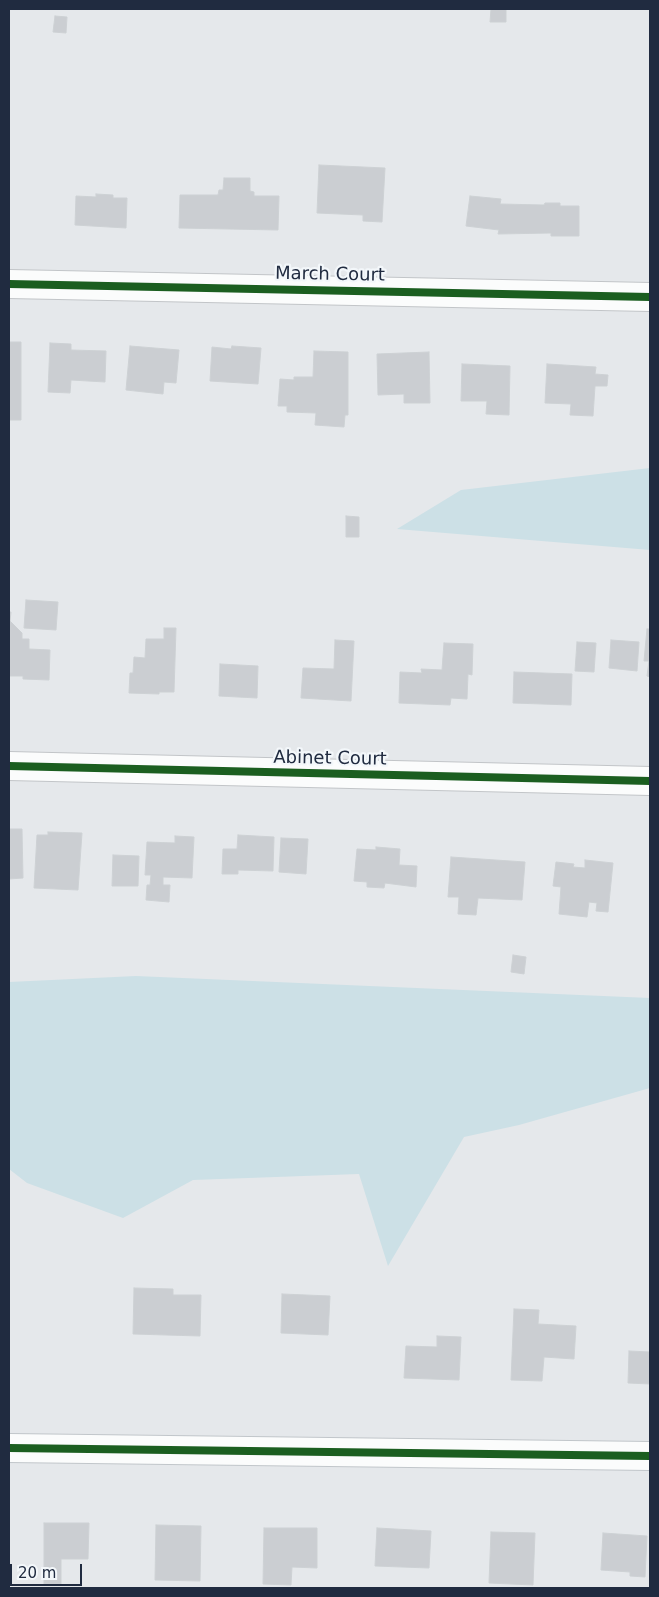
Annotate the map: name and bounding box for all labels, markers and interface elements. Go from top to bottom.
street label: March Court [275,263,385,287]
street label: Abinet Court [273,747,387,771]
scale bar [12,1554,85,1586]
text: 20 m [18,1564,56,1582]

